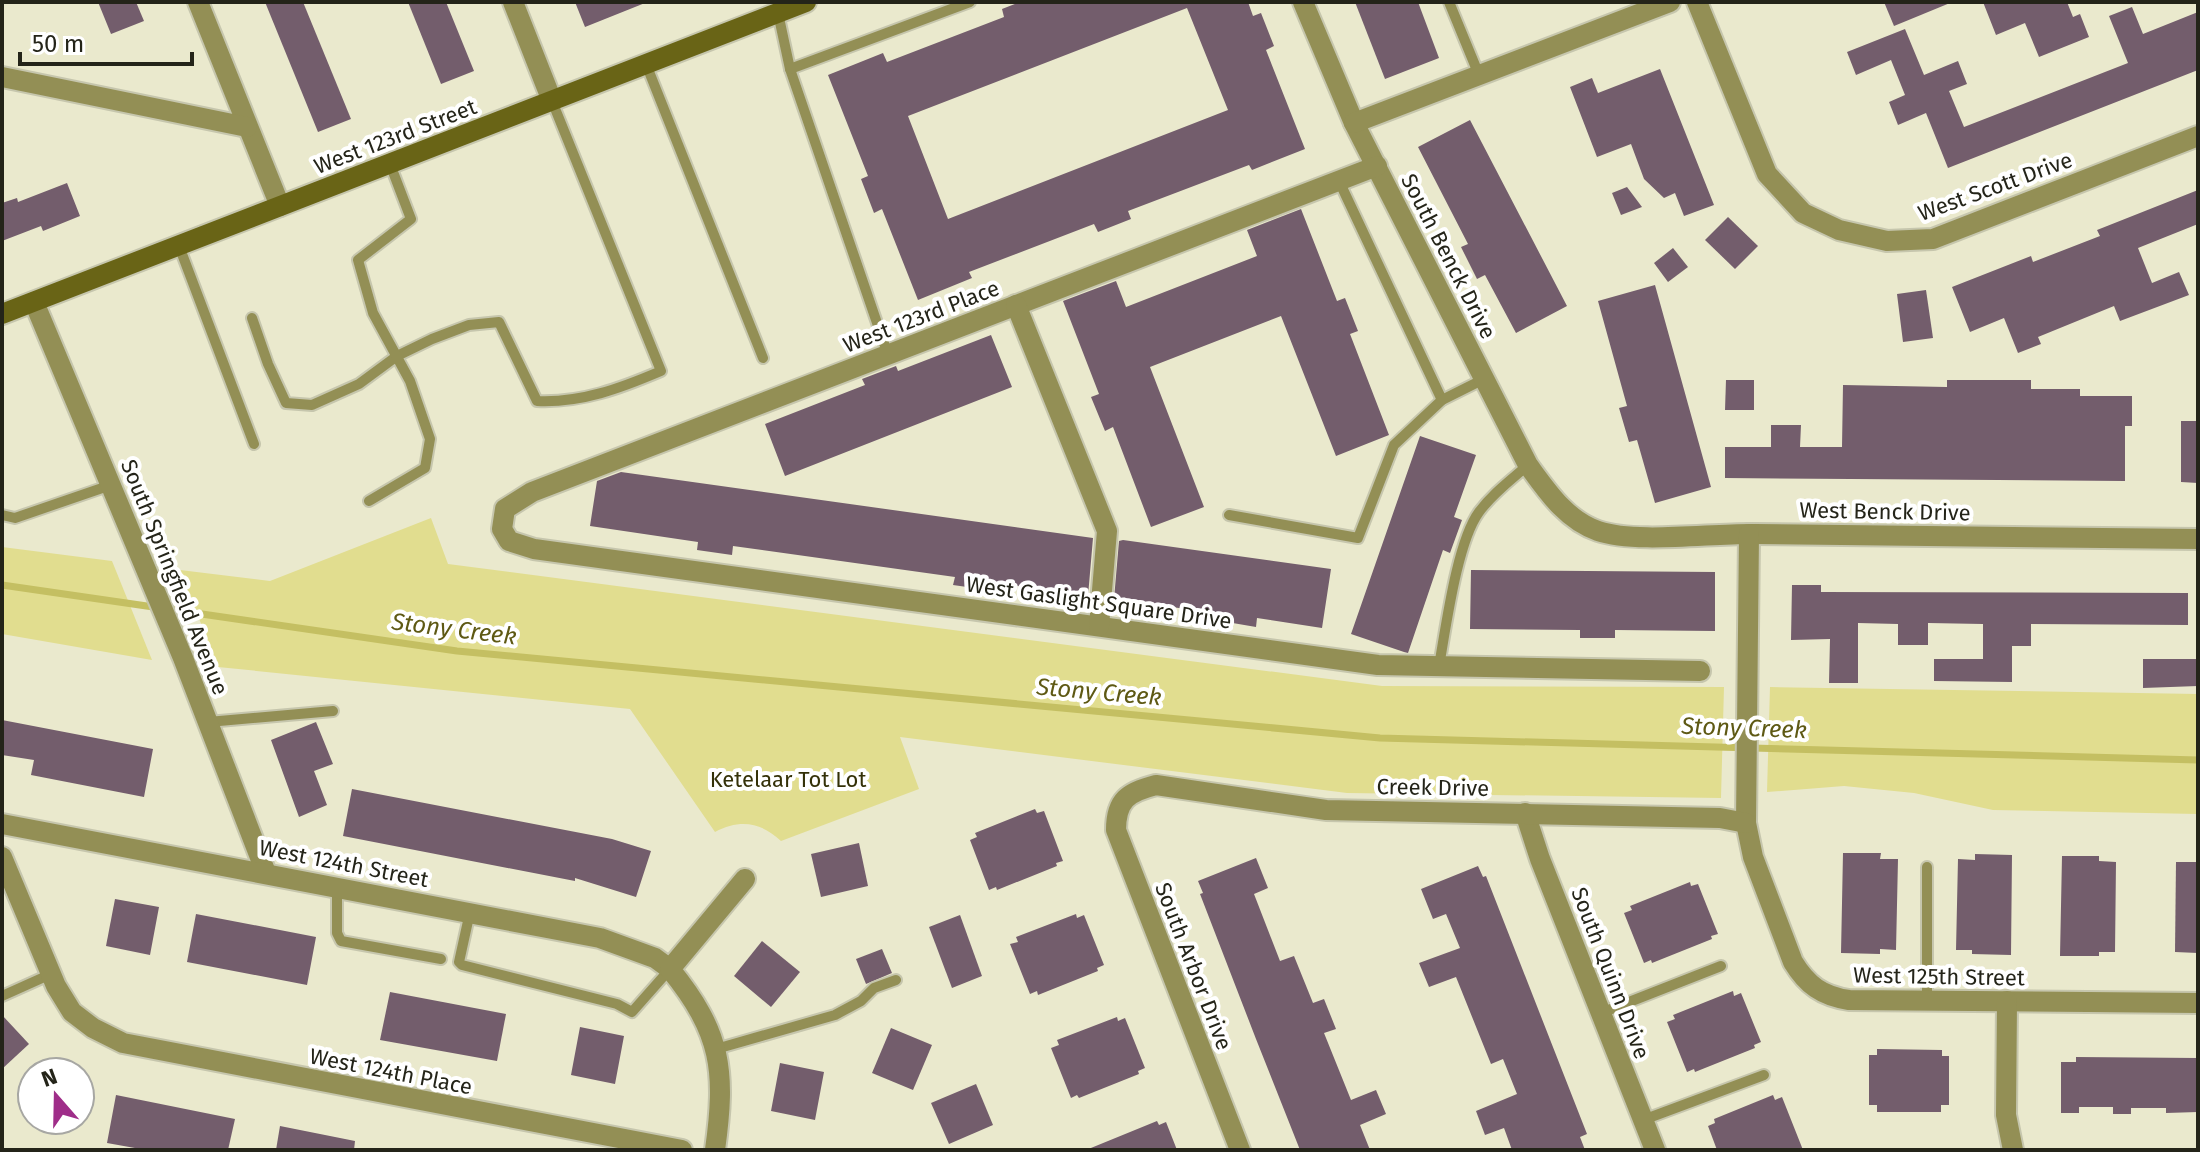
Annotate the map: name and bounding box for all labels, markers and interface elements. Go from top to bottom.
scale bar [20,16,192,66]
text: 50 m [32,30,84,58]
street label: West 123rd Street [310,93,480,180]
street label: West Scott Drive [1914,146,2076,227]
street label: South Benck Drive [1395,169,1502,343]
street label: West 123rd Place [839,274,1003,359]
street label: South Springfield Avenue [115,456,234,699]
street label: West Benck Drive [1799,497,1971,526]
street label: West Gaslight Square Drive [964,570,1233,634]
water label: Stony Creek [389,607,518,651]
water label: Stony Creek [1034,672,1163,711]
water label: Stony Creek [1680,712,1807,744]
park label: Ketelaar Tot Lot [710,766,866,793]
street label: Creek Drive [1377,773,1489,802]
street label: West 124th Street [257,834,431,893]
street label: South Arbor Drive [1149,879,1238,1054]
street label: South Quinn Drive [1565,884,1656,1063]
street label: West 125th Street [1853,962,2025,991]
street label: West 124th Place [307,1042,475,1100]
north arrow [16,1056,96,1136]
text: N [38,1062,61,1093]

